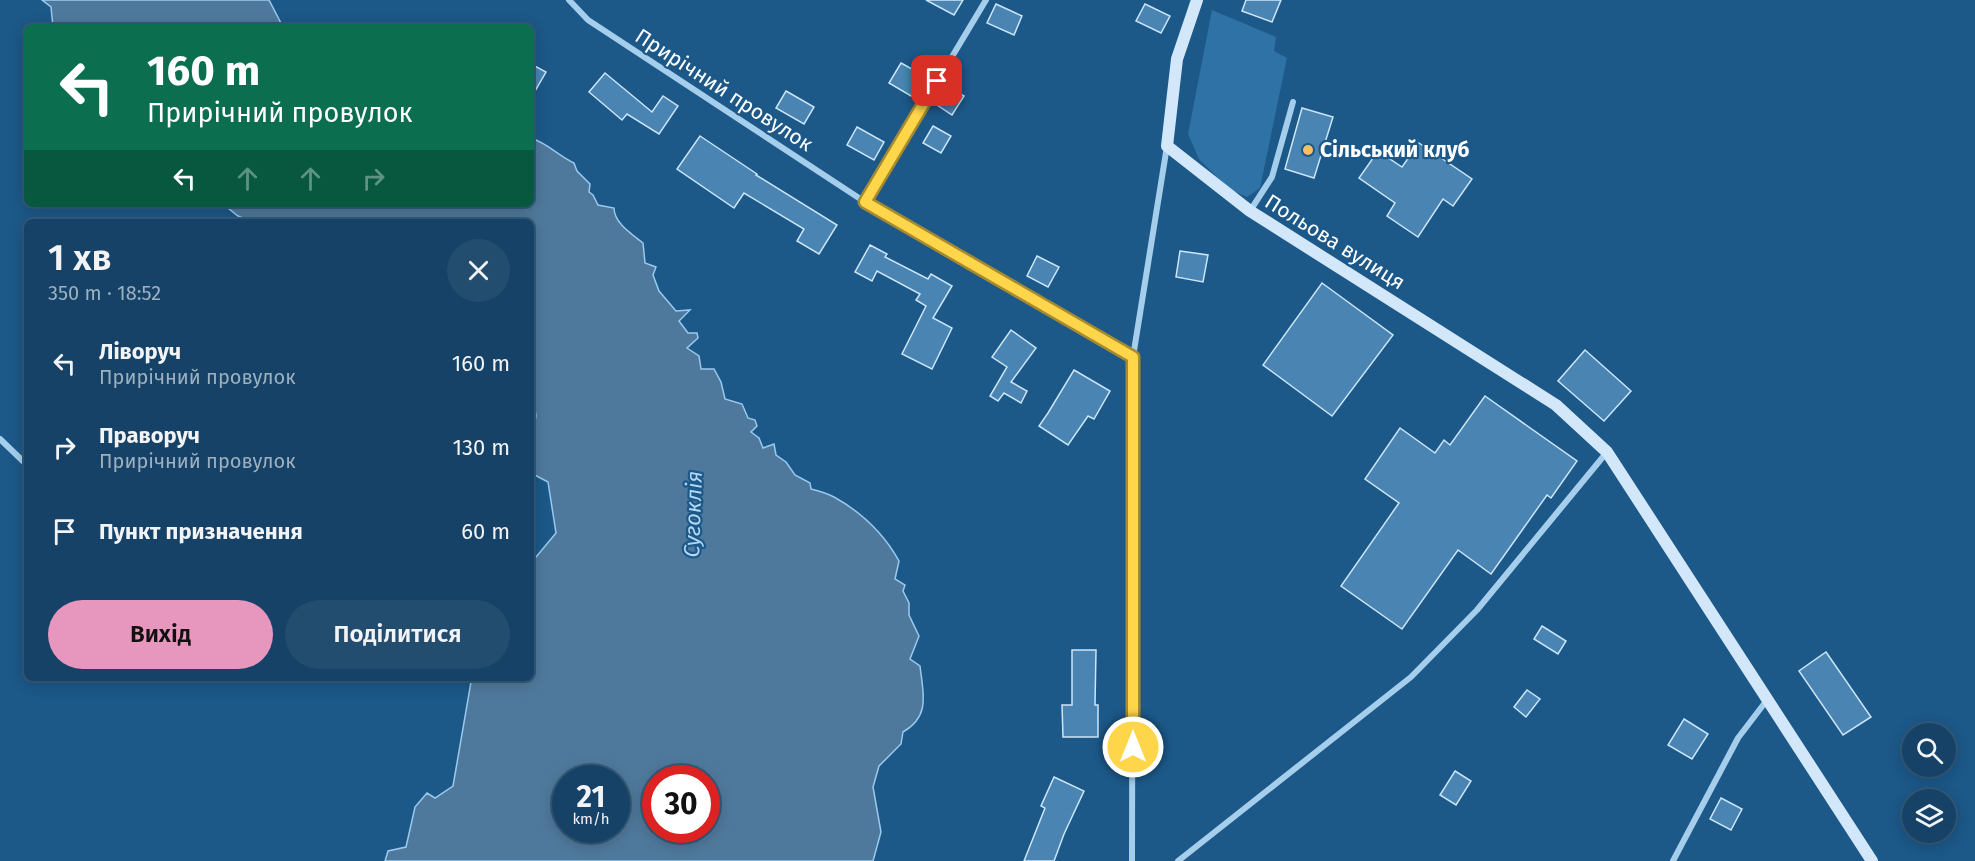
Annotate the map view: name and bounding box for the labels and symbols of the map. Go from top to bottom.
street label: Прирічний провулок [630,23,818,157]
pin [911,55,962,106]
place label: Сільський клуб [1320,137,1470,163]
marker: Сільський клуб [1301,143,1315,157]
street label: Польова вулиця [1260,189,1410,295]
water label: Сугоклія [678,470,708,558]
position arrow [1101,715,1165,779]
speed limit sign: 30 [642,765,720,843]

